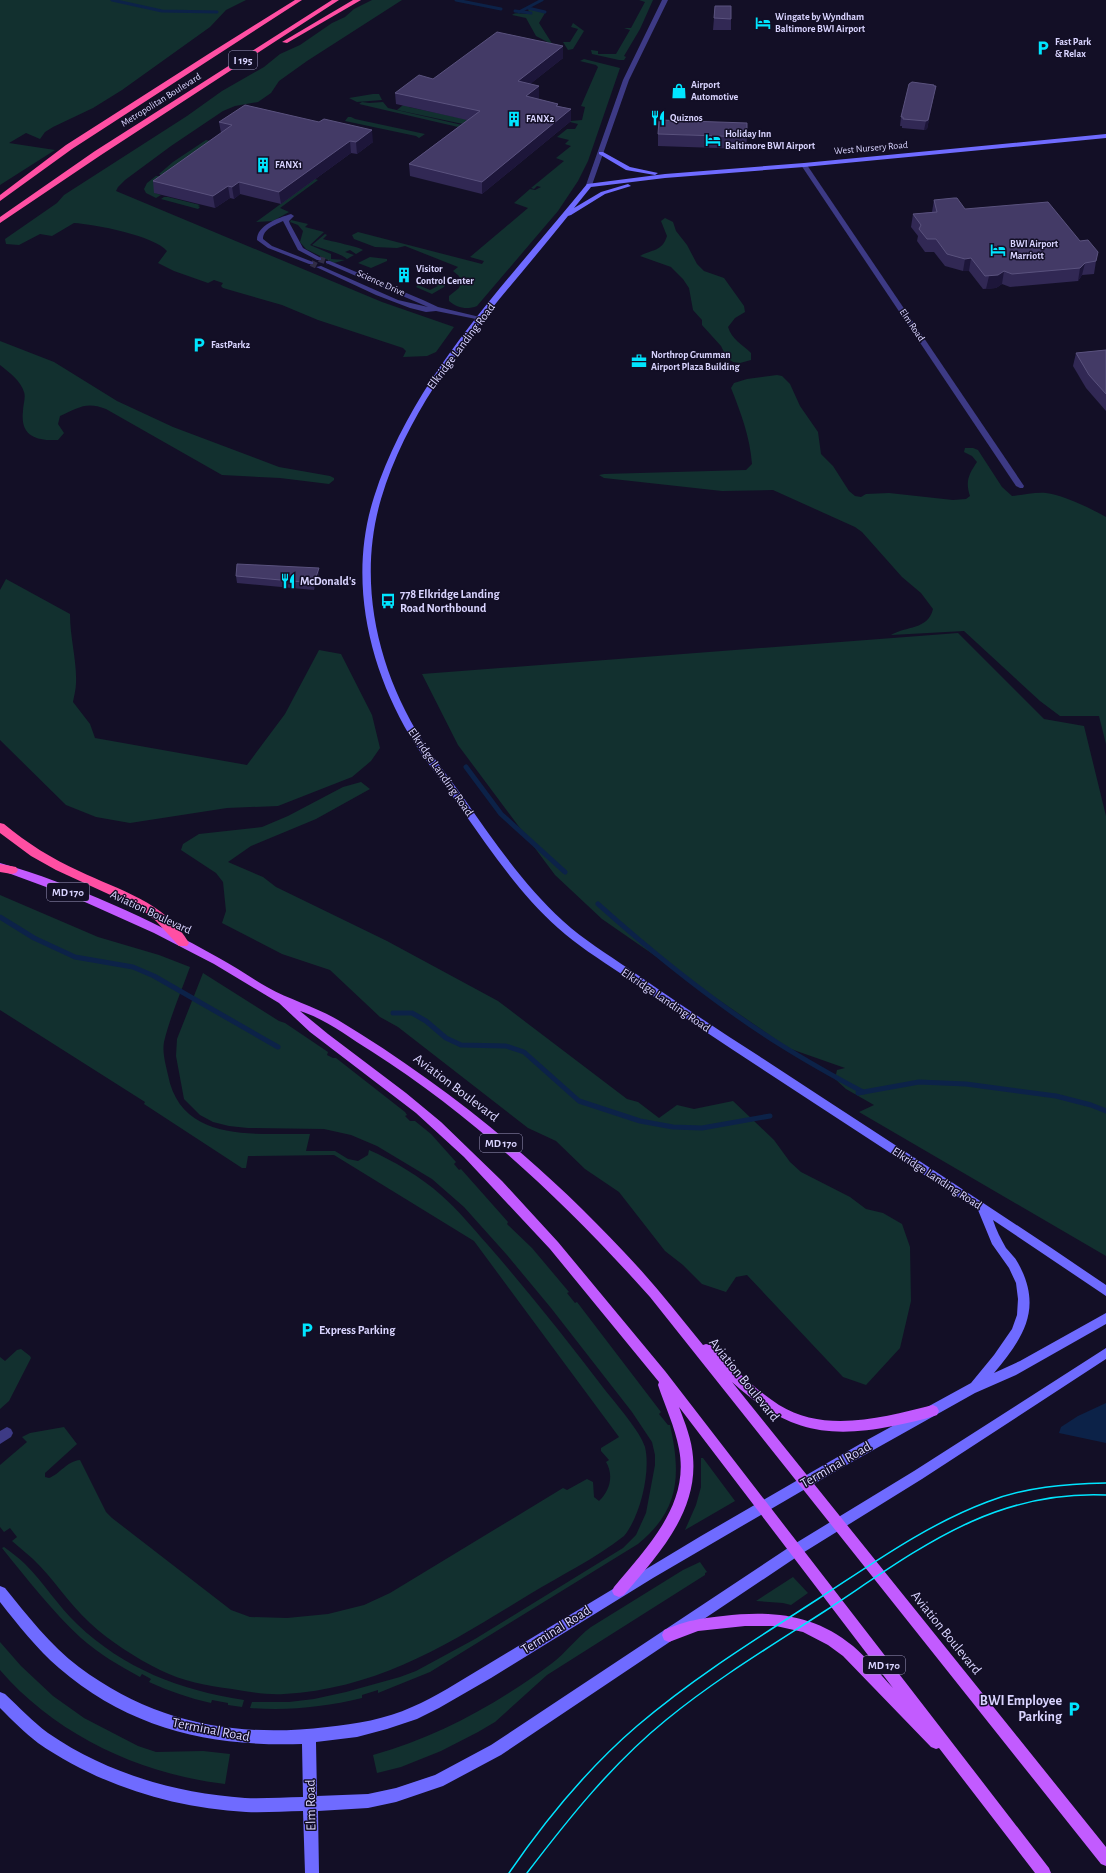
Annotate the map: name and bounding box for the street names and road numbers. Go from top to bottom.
road number: I 195 [229,51,257,69]
street label: Metropolitan Boulevard [119,71,203,129]
street label: West Nursery Road [834,140,908,156]
street label: Science Drive [355,268,407,298]
street label: Elkridge Landing Road [425,301,497,391]
street label: Elm Road [898,307,926,343]
street label: Elkridge Landing Road [406,726,476,818]
road number: MD 170 [47,883,89,901]
street label: Aviation Boulevard [109,888,193,936]
street label: Elkridge Landing Road [619,966,713,1034]
street label: Aviation Boulevard [411,1051,501,1125]
road number: MD 170 [480,1134,522,1152]
street label: Elkridge Landing Road [890,1145,984,1211]
street label: Aviation Boulevard [706,1336,782,1424]
street label: Terminal Road [798,1439,874,1491]
street label: Aviation Boulevard [908,1589,984,1677]
street label: Terminal Road [519,1603,593,1657]
road number: MD 170 [863,1656,905,1674]
street label: Terminal Road [171,1716,251,1744]
street label: Elm Road [304,1779,318,1831]

